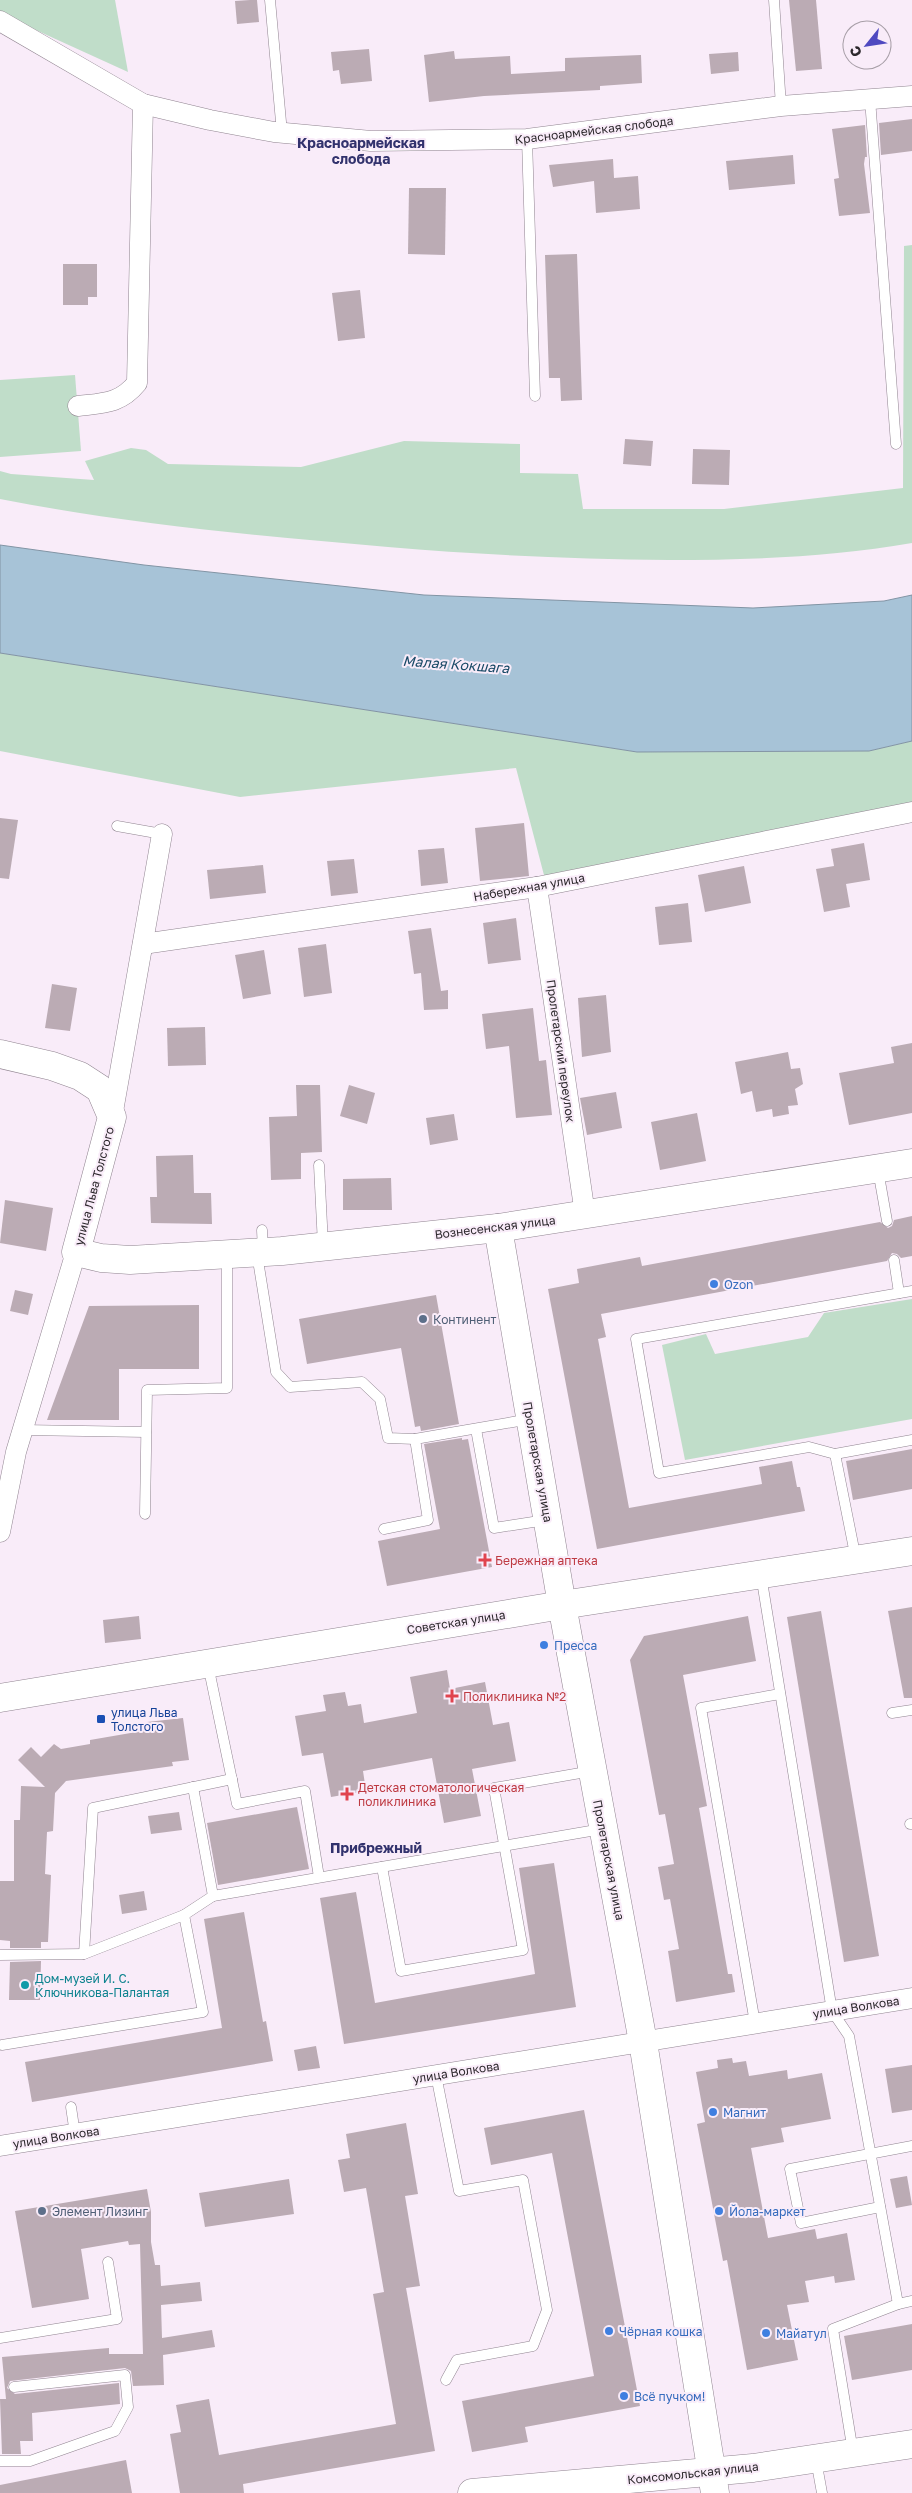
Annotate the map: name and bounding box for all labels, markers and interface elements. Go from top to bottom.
north arrow [842,20,892,70]
text: С [845,43,865,60]
street label: Красноармейская слобода [514,113,674,147]
district label: Красноармейская слобода [297,134,425,167]
water label: Малая Кокшага [402,652,511,676]
street label: Набережная улица [472,870,586,904]
street label: Пролетарский переулок [544,979,578,1123]
street label: улица Льва Толстого [71,1125,117,1247]
street label: Вознесенская улица [434,1212,556,1242]
place label: Ozon [724,1277,753,1292]
marker: Ozon [708,1278,720,1290]
place label: Континент [433,1312,496,1327]
marker: Континент [417,1313,429,1325]
street label: Пролетарская улица [520,1401,556,1523]
place label: Бережная аптека [495,1553,598,1568]
marker: Бережная аптека [479,1554,491,1566]
street label: Советская улица [406,1607,506,1637]
place label: Пресса [554,1638,597,1653]
marker: Пресса [538,1639,550,1651]
marker: Поликлиника №2 [445,1689,459,1703]
place label: Поликлиника №2 [463,1689,566,1704]
place label: улица Льва Толстого [111,1705,178,1734]
marker: улица Льва Толстого [95,1713,107,1725]
place label: Детская стоматологическая поликлиника [358,1780,524,1809]
marker: Детская стоматологическая поликлиника [340,1787,354,1801]
street label: Пролетарская улица [590,1799,628,1921]
district label: Прибрежный [330,1839,422,1856]
place label: Дом-музей И. С. Ключникова-Палантая [35,1971,169,2000]
marker: Дом-музей И. С. Ключникова-Палантая [19,1979,31,1991]
street label: улица Волкова [811,1993,901,2021]
street label: улица Волкова [411,2058,501,2086]
place label: Магнит [723,2105,766,2120]
marker: Магнит [707,2106,719,2118]
street label: улица Волкова [11,2123,101,2151]
place label: Элемент Лизинг [52,2204,148,2219]
place label: Йола-маркет [729,2204,806,2219]
marker: Элемент Лизинг [36,2205,48,2217]
marker: Йола-маркет [713,2205,725,2217]
place label: Чёрная кошка [619,2324,702,2339]
marker: Чёрная кошка [603,2325,615,2337]
place label: Майатул [776,2326,827,2341]
marker: Майатул [760,2327,772,2339]
place label: Всё пучком! [634,2389,705,2404]
marker: Всё пучком! [618,2390,630,2402]
street label: Комсомольская улица [627,2459,759,2487]

